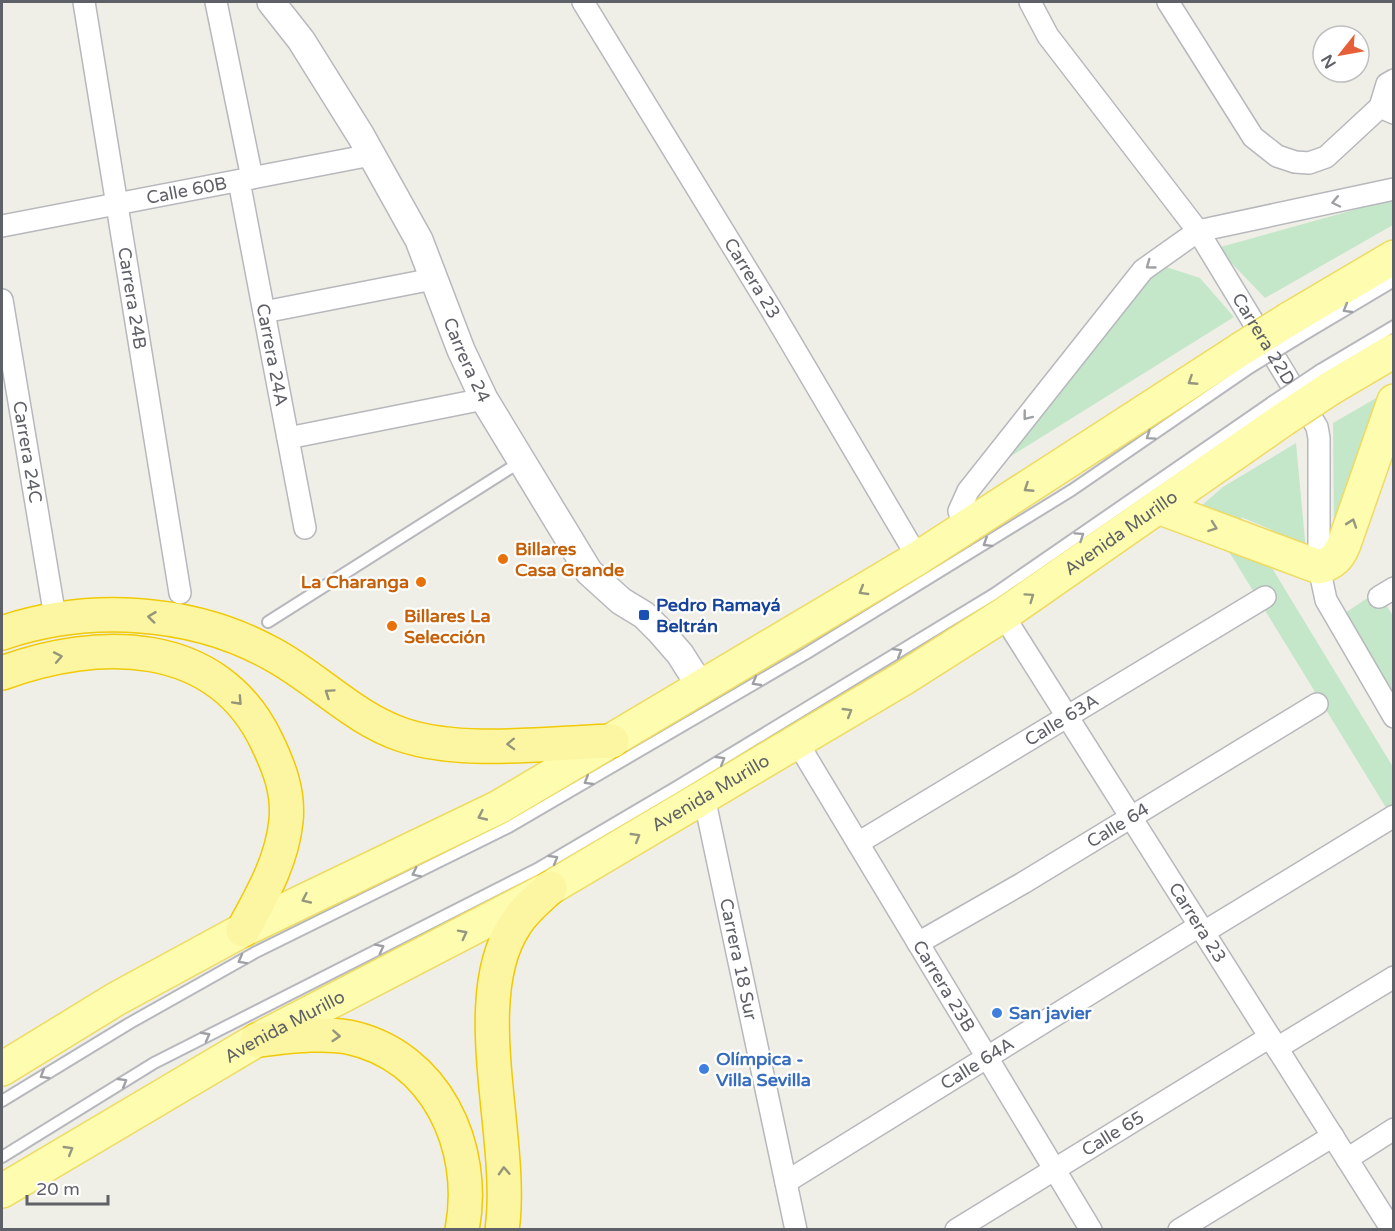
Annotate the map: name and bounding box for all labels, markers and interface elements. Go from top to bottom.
north arrow [1311,24,1371,84]
text: N [1317,51,1341,72]
street label: Calle 60B [144,172,229,209]
one-way arrow [1332,194,1342,207]
street label: Carrera 23 [719,234,785,323]
street label: Carrera 24B [113,245,151,351]
one-way arrow [1146,258,1157,269]
street label: Carrera 22D [1227,289,1300,389]
street label: Carrera 24A [252,302,293,408]
one-way arrow [1343,302,1353,313]
street label: Carrera 24 [439,314,495,406]
one-way arrow [1188,374,1198,386]
street label: Carrera 24C [8,399,47,505]
one-way arrow [1024,409,1035,420]
one-way arrow [1146,429,1157,440]
one-way arrow [1024,480,1035,491]
street label: Avenida Murillo [1060,486,1182,580]
one-way arrow [1344,518,1357,529]
one-way arrow [1207,520,1218,533]
one-way arrow [1073,532,1084,543]
one-way arrow [983,535,993,547]
place label: Billares Casa Grande [515,538,624,581]
marker: Billares Casa Grande [496,552,510,566]
place label: La Charanga [301,571,409,593]
marker: La Charanga [414,575,428,589]
one-way arrow [859,583,869,595]
one-way arrow [1023,593,1034,604]
place label: Pedro Ramayá Beltrán [656,594,781,637]
place label: Billares La Selección [404,605,491,648]
marker: Pedro Ramayá Beltrán [637,608,651,622]
one-way arrow [148,611,157,624]
marker: Billares La Selección [385,619,399,633]
one-way arrow [892,648,902,659]
one-way arrow [53,652,63,665]
one-way arrow [752,675,762,687]
one-way arrow [325,689,336,700]
street label: Calle 63A [1021,689,1103,751]
one-way arrow [231,694,242,705]
one-way arrow [842,708,852,719]
one-way arrow [507,738,516,750]
street label: Avenida Murillo [647,749,774,836]
one-way arrow [715,755,725,767]
one-way arrow [584,774,594,785]
street label: Calle 64 [1083,798,1153,853]
one-way arrow [478,808,489,820]
one-way arrow [630,833,640,844]
one-way arrow [548,855,558,867]
one-way arrow [412,866,423,877]
street label: Carrera 23 [1164,878,1231,967]
one-way arrow [302,892,313,904]
street label: Carrera 18 Sur [715,896,762,1023]
one-way arrow [456,929,467,941]
street label: Carrera 23B [908,936,980,1036]
one-way arrow [374,944,384,955]
one-way arrow [238,953,248,964]
street label: Avenida Murillo [220,985,349,1068]
place label: San javier [1009,1002,1093,1024]
marker: San javier [990,1006,1004,1020]
one-way arrow [332,1030,341,1043]
one-way arrow [200,1032,210,1043]
street label: Calle 64A [936,1032,1018,1095]
place label: Olímpica - Villa Sevilla [716,1048,811,1091]
marker: Olímpica - Villa Sevilla [697,1062,711,1076]
one-way arrow [40,1068,50,1080]
one-way arrow [117,1078,127,1090]
street label: Calle 65 [1078,1106,1148,1161]
one-way arrow [63,1146,74,1157]
one-way arrow [498,1167,511,1176]
scale bar [27,1168,108,1206]
text: 20 m [36,1178,80,1200]

